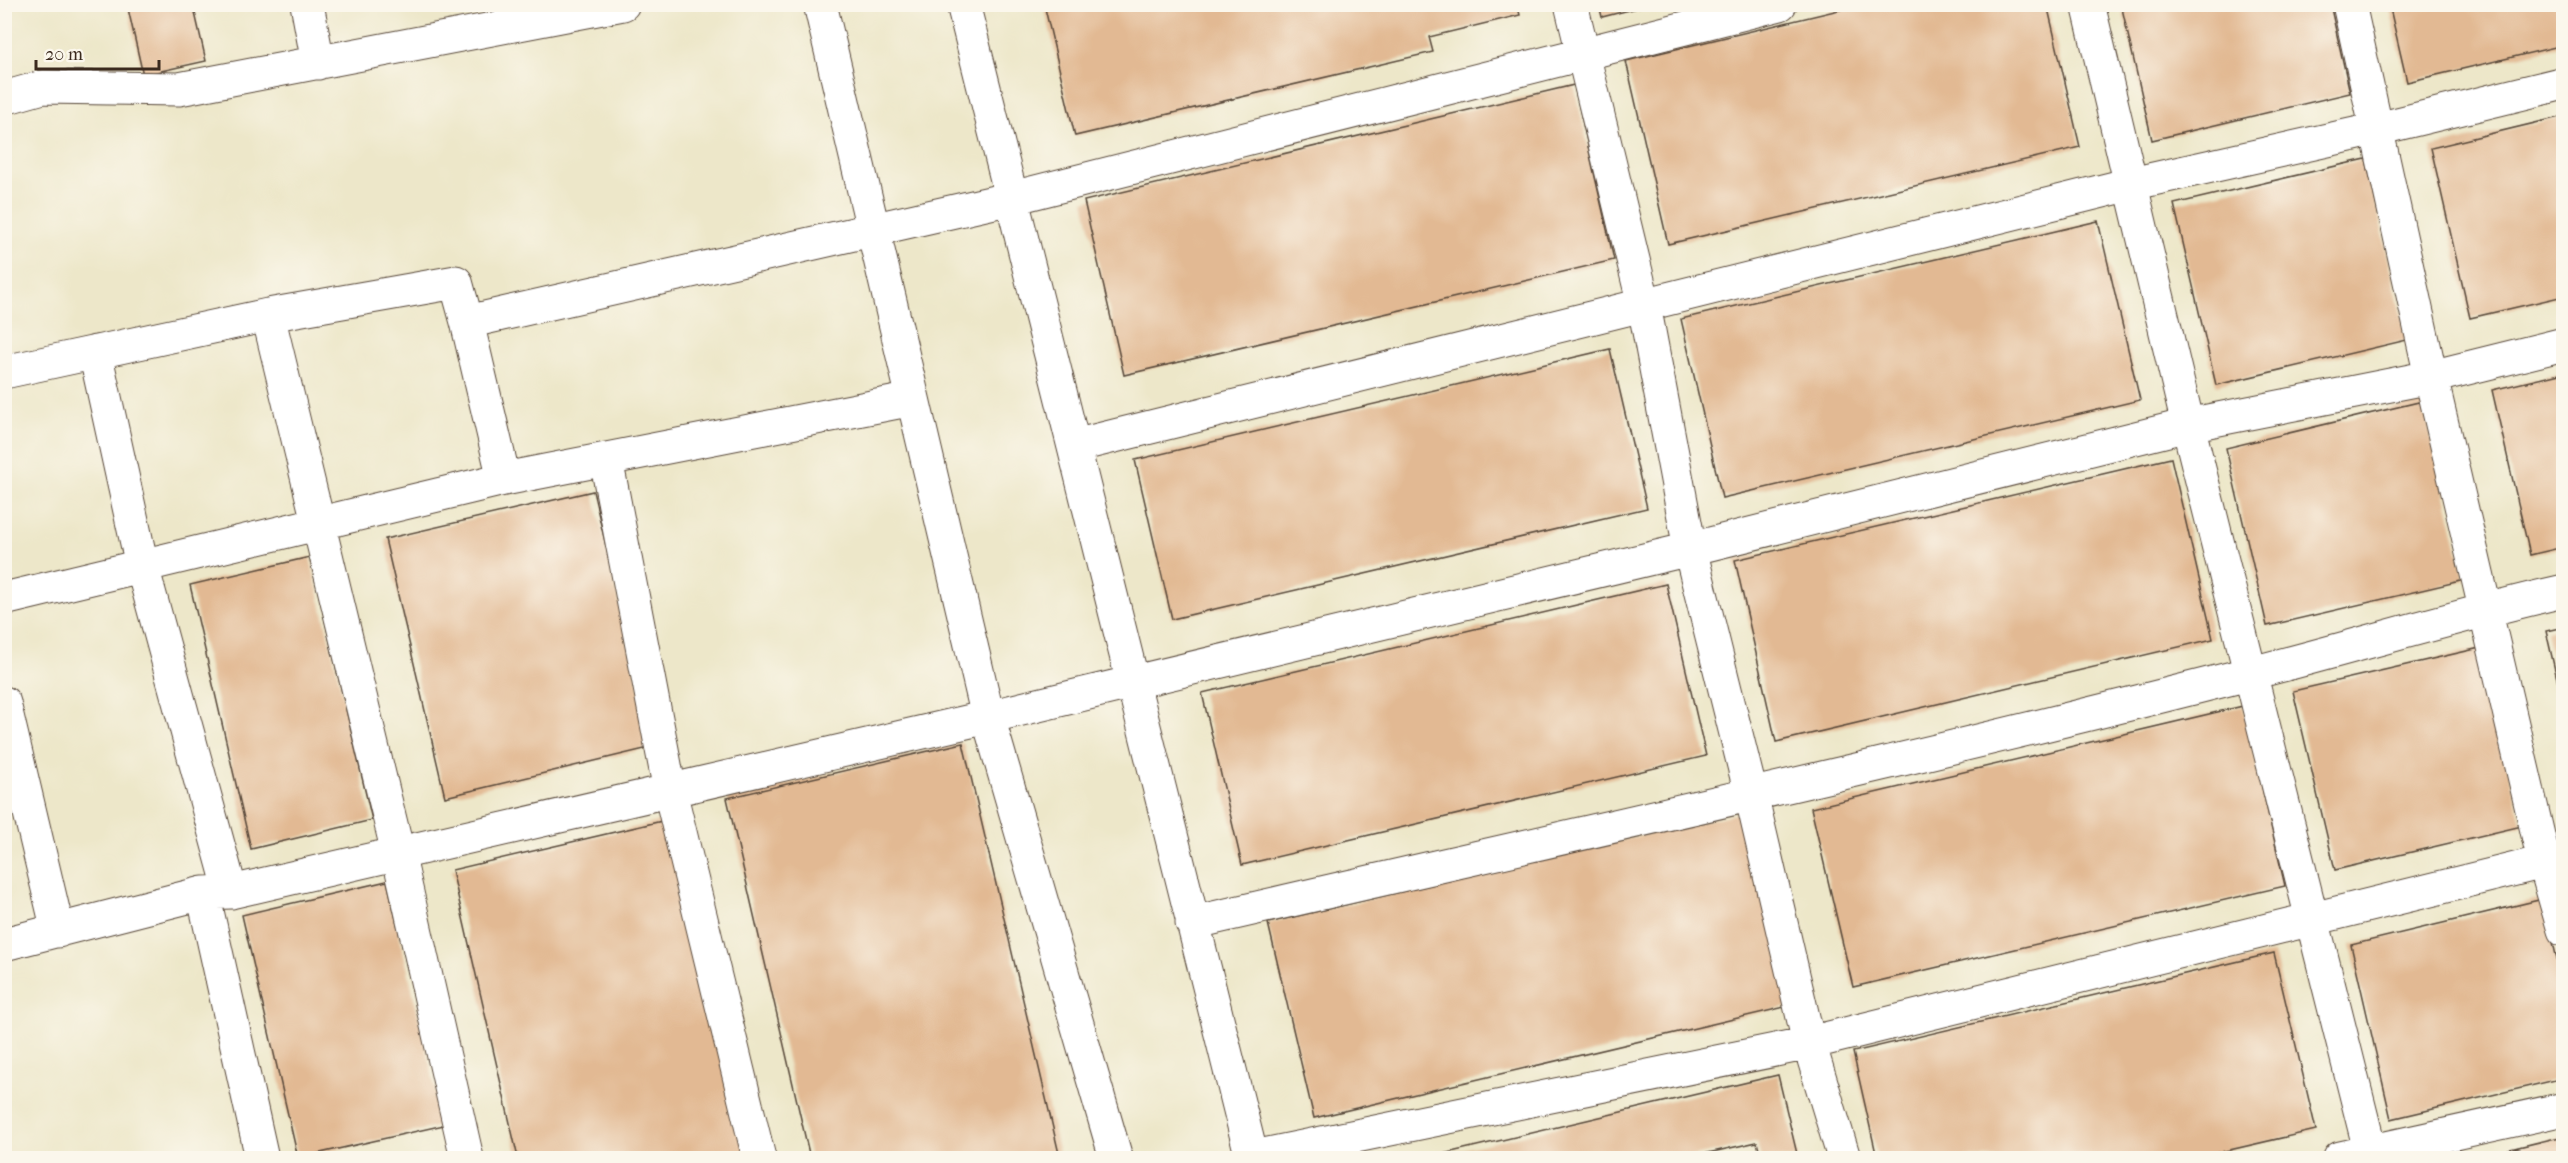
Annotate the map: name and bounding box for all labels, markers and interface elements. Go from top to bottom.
scale bar [36,33,159,71]
text: 20 m [45,44,83,65]

